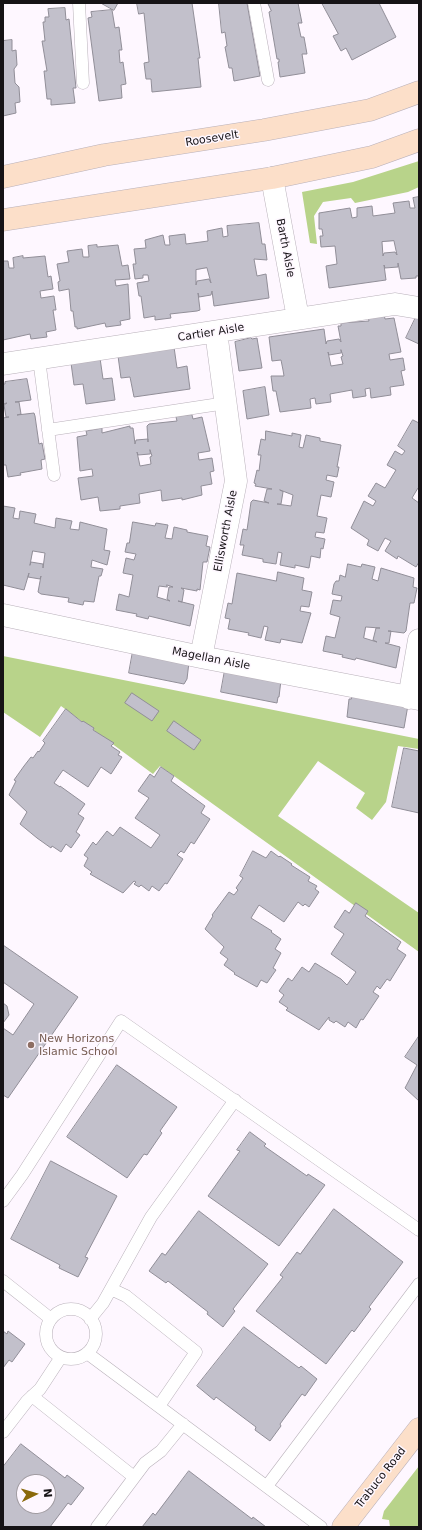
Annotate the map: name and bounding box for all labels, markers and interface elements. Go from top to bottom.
street label: Roosevelt [184,128,240,150]
street label: Barth Aisle [273,217,297,279]
street label: Cartier Aisle [177,321,245,345]
street label: Ellisworth Aisle [212,489,240,573]
street label: Magellan Aisle [171,645,251,673]
place label: New Horizons Islamic School [39,1032,118,1058]
marker: New Horizons Islamic School [26,1040,36,1050]
street label: Trabuco Road [353,1445,409,1511]
north arrow [16,1474,56,1514]
text: N [41,1488,54,1498]

